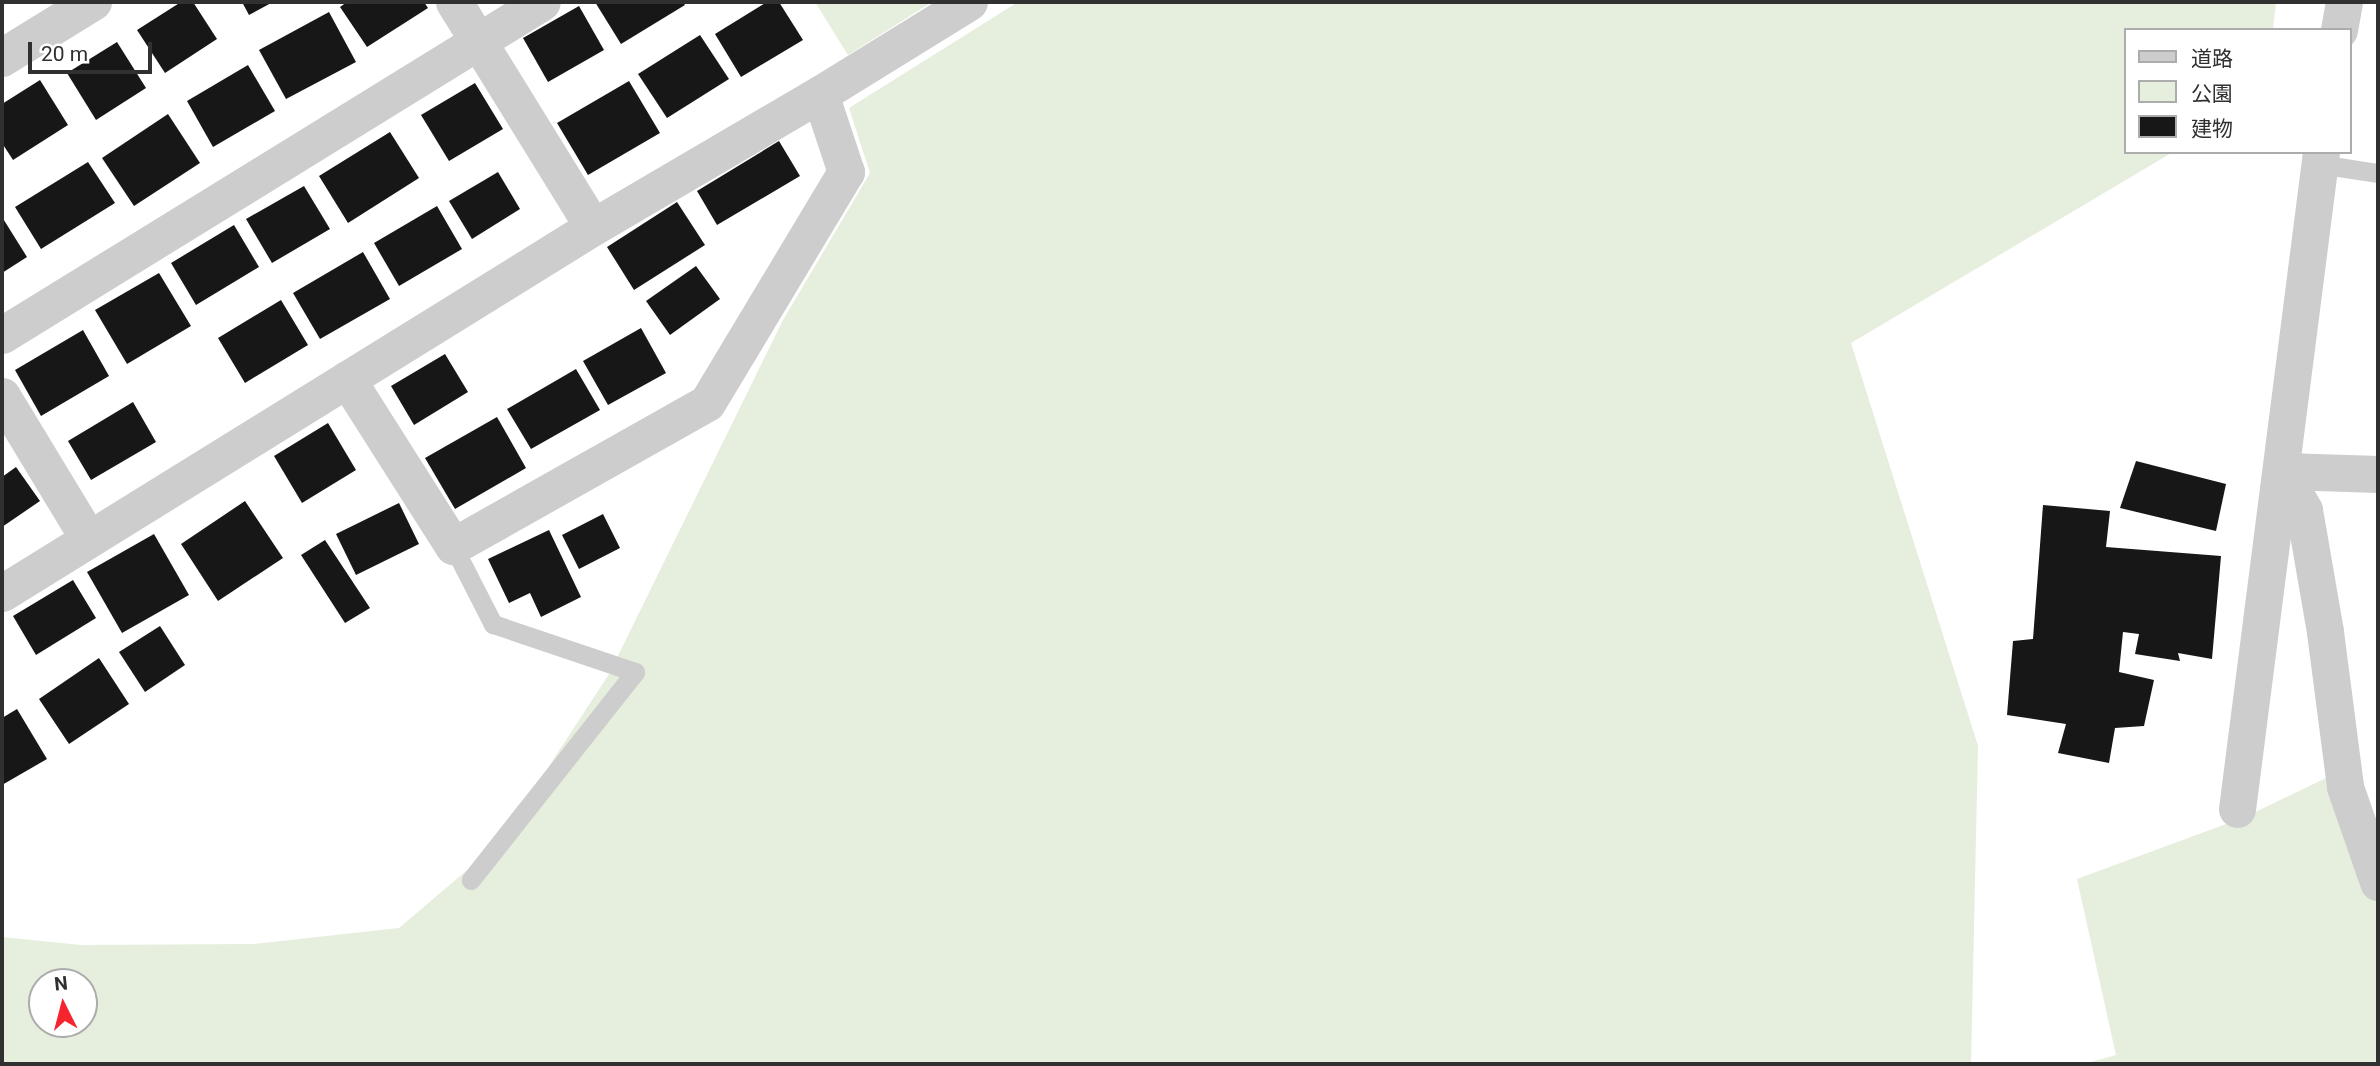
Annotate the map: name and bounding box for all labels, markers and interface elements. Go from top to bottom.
scale bar [32,28,156,72]
legend [2124,28,2352,154]
text: 20 m [41,42,88,66]
text: 道路 [2191,47,2233,71]
text: 公園 [2191,82,2233,106]
text: 建物 [2191,117,2233,141]
north arrow [28,968,98,1038]
text: N [53,971,69,996]

